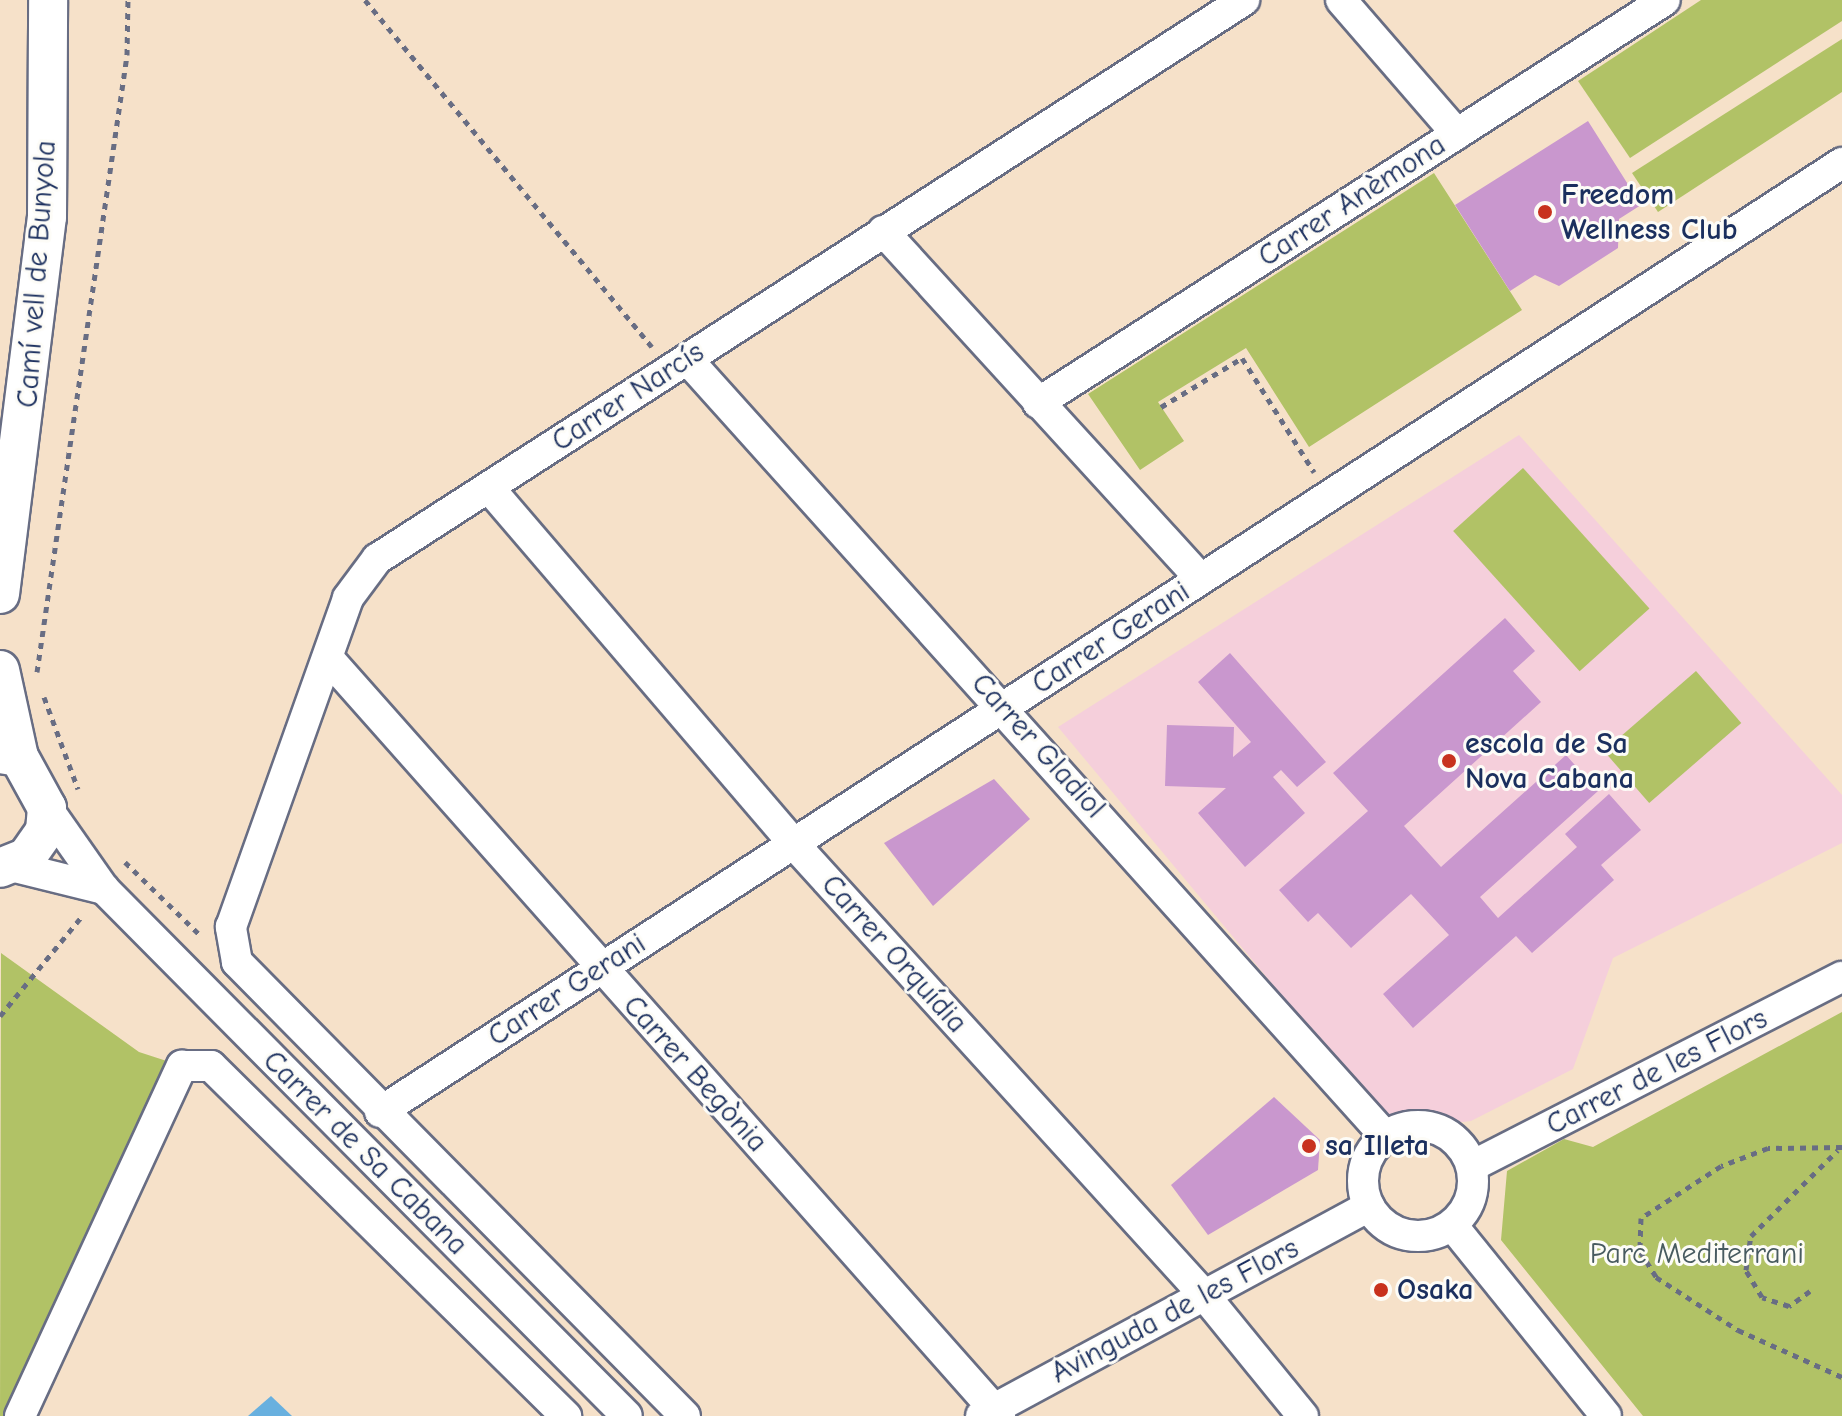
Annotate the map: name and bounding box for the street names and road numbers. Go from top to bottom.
street label: Carrer Anèmona [1252,127,1452,275]
street label: Camí vell de Bunyola [10,139,64,409]
street label: Carrer Narcís [545,334,711,460]
street label: Carrer Gerani [1025,574,1197,702]
street label: Carrer Gladiol [963,666,1113,826]
street label: Carrer Orquídia [813,867,975,1041]
street label: Carrer Gerani [481,926,653,1054]
street label: Carrer Begònia [615,988,775,1160]
street label: Carrer de les Flors [1540,1001,1774,1143]
street label: Carrer de Sa Cabana [255,1043,475,1263]
street label: Avinguda de les Flors [1045,1231,1305,1391]

